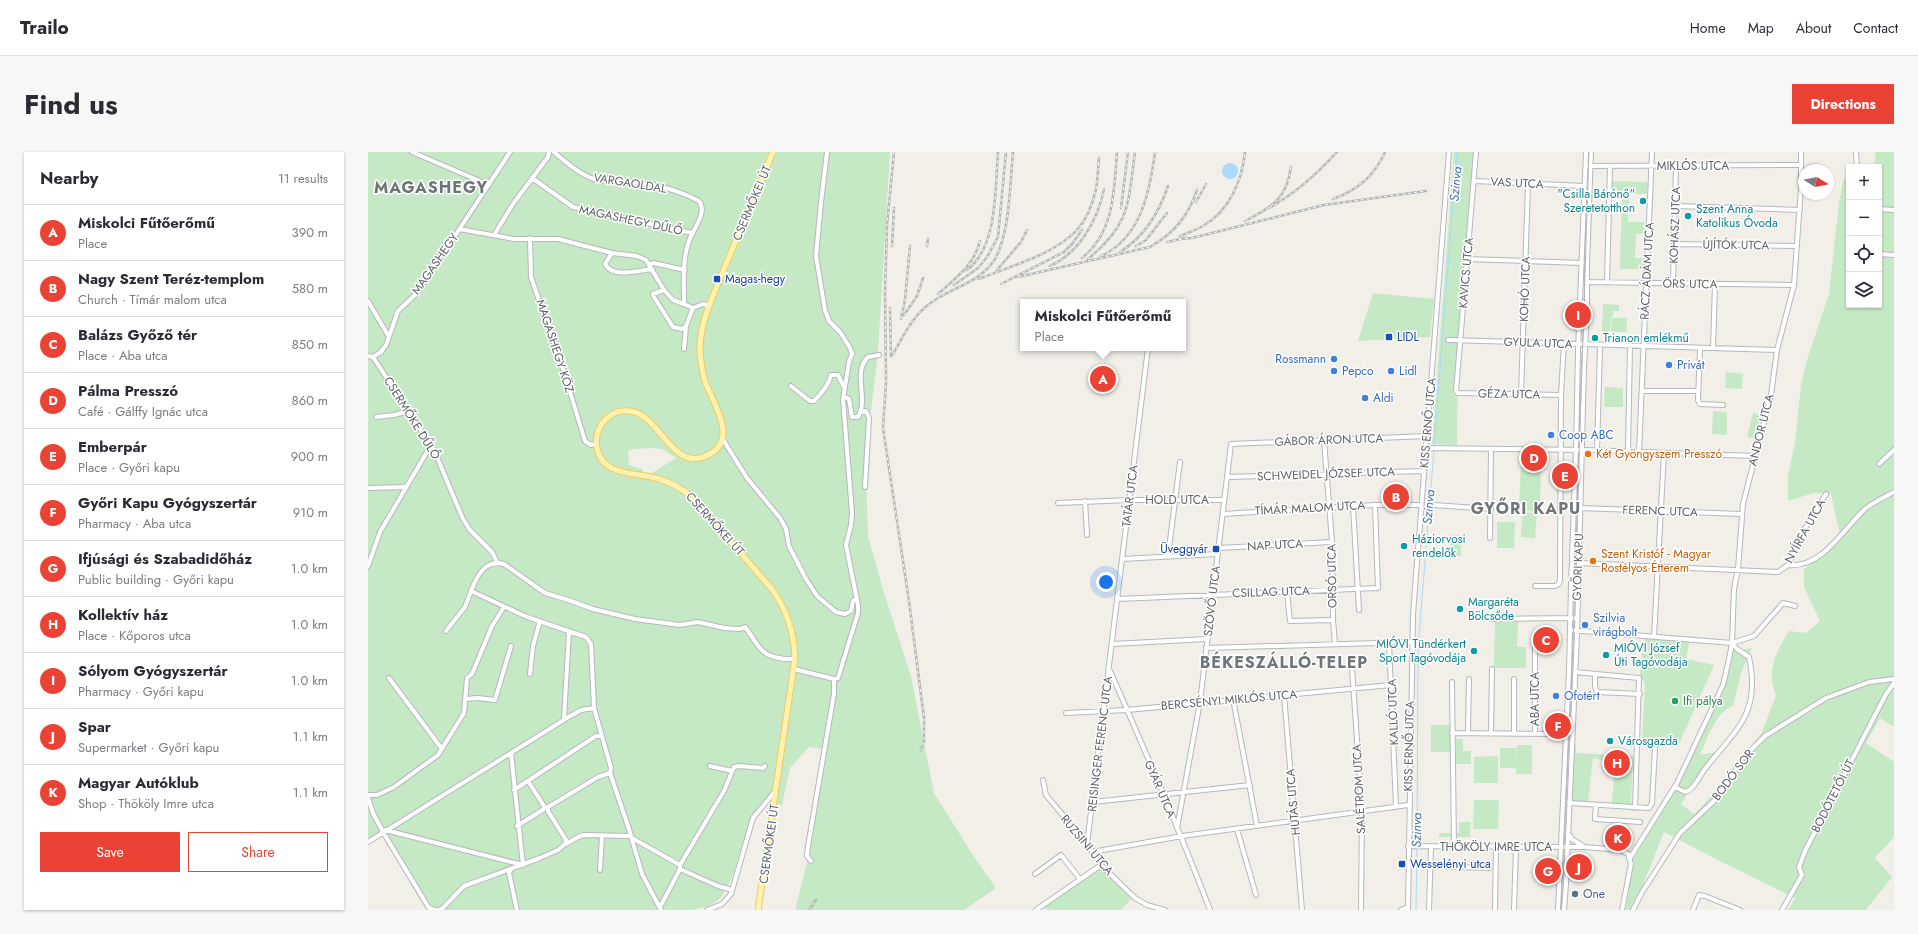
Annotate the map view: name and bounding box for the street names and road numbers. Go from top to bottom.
street label: MIKLÓS UTCA [1657,157,1729,175]
street label: CSERMŐKEI ÚT [728,162,776,243]
street label: VARGAOLDAL [592,168,668,198]
street label: VAS UTCA [1490,173,1544,193]
street label: KOHÁSZ UTCA [1665,186,1685,264]
street label: MAGASHEGY DŰLŐ [577,200,685,240]
street label: RÁCZ ÁDÁM UTCA [1635,222,1659,320]
street label: MAGASHEGY [407,229,463,298]
street label: ÚJÍTÓK UTCA [1703,235,1770,255]
street label: KAVICS UTCA [1454,237,1478,309]
street label: KOHÓ UTCA [1515,256,1535,322]
street label: ÖRS UTCA [1662,275,1718,293]
street label: MAGASHEGY KÖZ [531,297,579,395]
street label: GYULA UTCA [1503,333,1573,353]
street label: CSERMŐKE DŰLŐ [379,373,445,463]
street label: KISS ERNŐ UTCA [1415,377,1441,469]
street label: GÉZA UTCA [1478,384,1540,404]
street label: ANDOR UTCA [1743,392,1779,468]
street label: GÁBOR ÁRON UTCA [1274,429,1384,451]
street label: SCHWEIDEL JÓZSEF UTCA [1257,463,1396,485]
street label: TATÁR UTCA [1117,464,1143,528]
street label: CSERMŐKEI ÚT [681,488,749,560]
street label: HOLD UTCA [1145,491,1209,509]
street label: TÍMÁR MALOM UTCA [1254,496,1366,520]
street label: NYÍRFA UTCA [1780,496,1830,566]
street label: FERENC UTCA [1622,501,1698,521]
street label: GYŐRI KAPU [1568,533,1588,601]
street label: NAP UTCA [1247,535,1303,555]
street label: ORSÓ UTCA [1322,544,1342,608]
street label: SZÖVŐ UTCA [1199,565,1225,637]
street label: CSILLAG UTCA [1232,582,1310,602]
street label: ABA UTCA [1526,672,1544,726]
street label: REISINGER FERENC UTCA [1083,675,1117,813]
street label: KALLÓ UTCA [1383,678,1403,746]
street label: BERCSÉNYI MIKLÓS UTCA [1160,685,1298,715]
street label: KISS ERNŐ UTCA [1399,700,1419,791]
street label: SALÉTROM UTCA [1348,743,1370,834]
street label: BODÓ SOR [1708,745,1758,804]
street label: BODÓTETŐI ÚT [1807,756,1859,836]
street label: GYÁR UTCA [1140,757,1180,821]
street label: HUTÁS UTCA [1281,768,1305,836]
street label: CSERMŐKEI ÚT [754,803,784,885]
street label: RUZSINI UTCA [1056,811,1118,879]
street label: THÖKÖLY IMRE UTCA [1440,838,1552,856]

